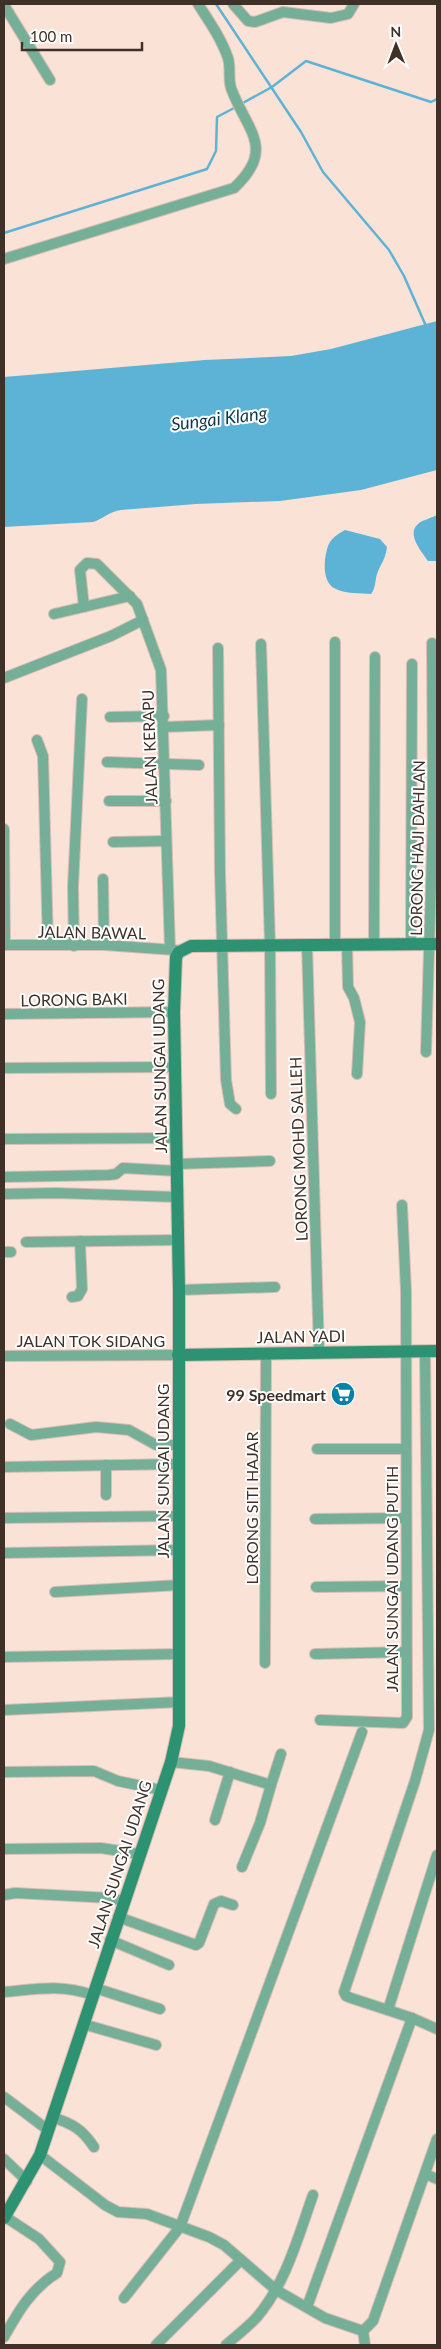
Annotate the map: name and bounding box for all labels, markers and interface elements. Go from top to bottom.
scale bar [22,20,142,52]
north arrow [371,20,421,70]
text: N [390,23,401,40]
text: 100 m [30,27,72,45]
water label: Sungai Klang [170,401,269,435]
street label: JALAN KERAPU [138,689,160,805]
street label: LORONG HAJI DAHLAN [406,760,428,936]
street label: JALAN BAWAL [38,922,146,942]
street label: JALAN SUNGAI UDANG [148,978,170,1154]
street label: LORONG BAKI [20,989,128,1009]
street label: LORONG MOHD SALLEH [285,1056,311,1242]
street label: JALAN YADI [257,1326,345,1346]
street label: JALAN TOK SIDANG [17,1331,165,1350]
supermarket icon: 99 Speedmart [330,1381,356,1407]
street label: JALAN SUNGAI UDANG [153,1384,172,1558]
place label: 99 Speedmart [226,1385,326,1404]
street label: LORONG SITI HAJAR [242,1432,261,1584]
street label: JALAN SUNGAI UDANG PUTIH [382,1466,401,1692]
street label: JALAN SUNGAI UDANG [83,1778,155,1950]

